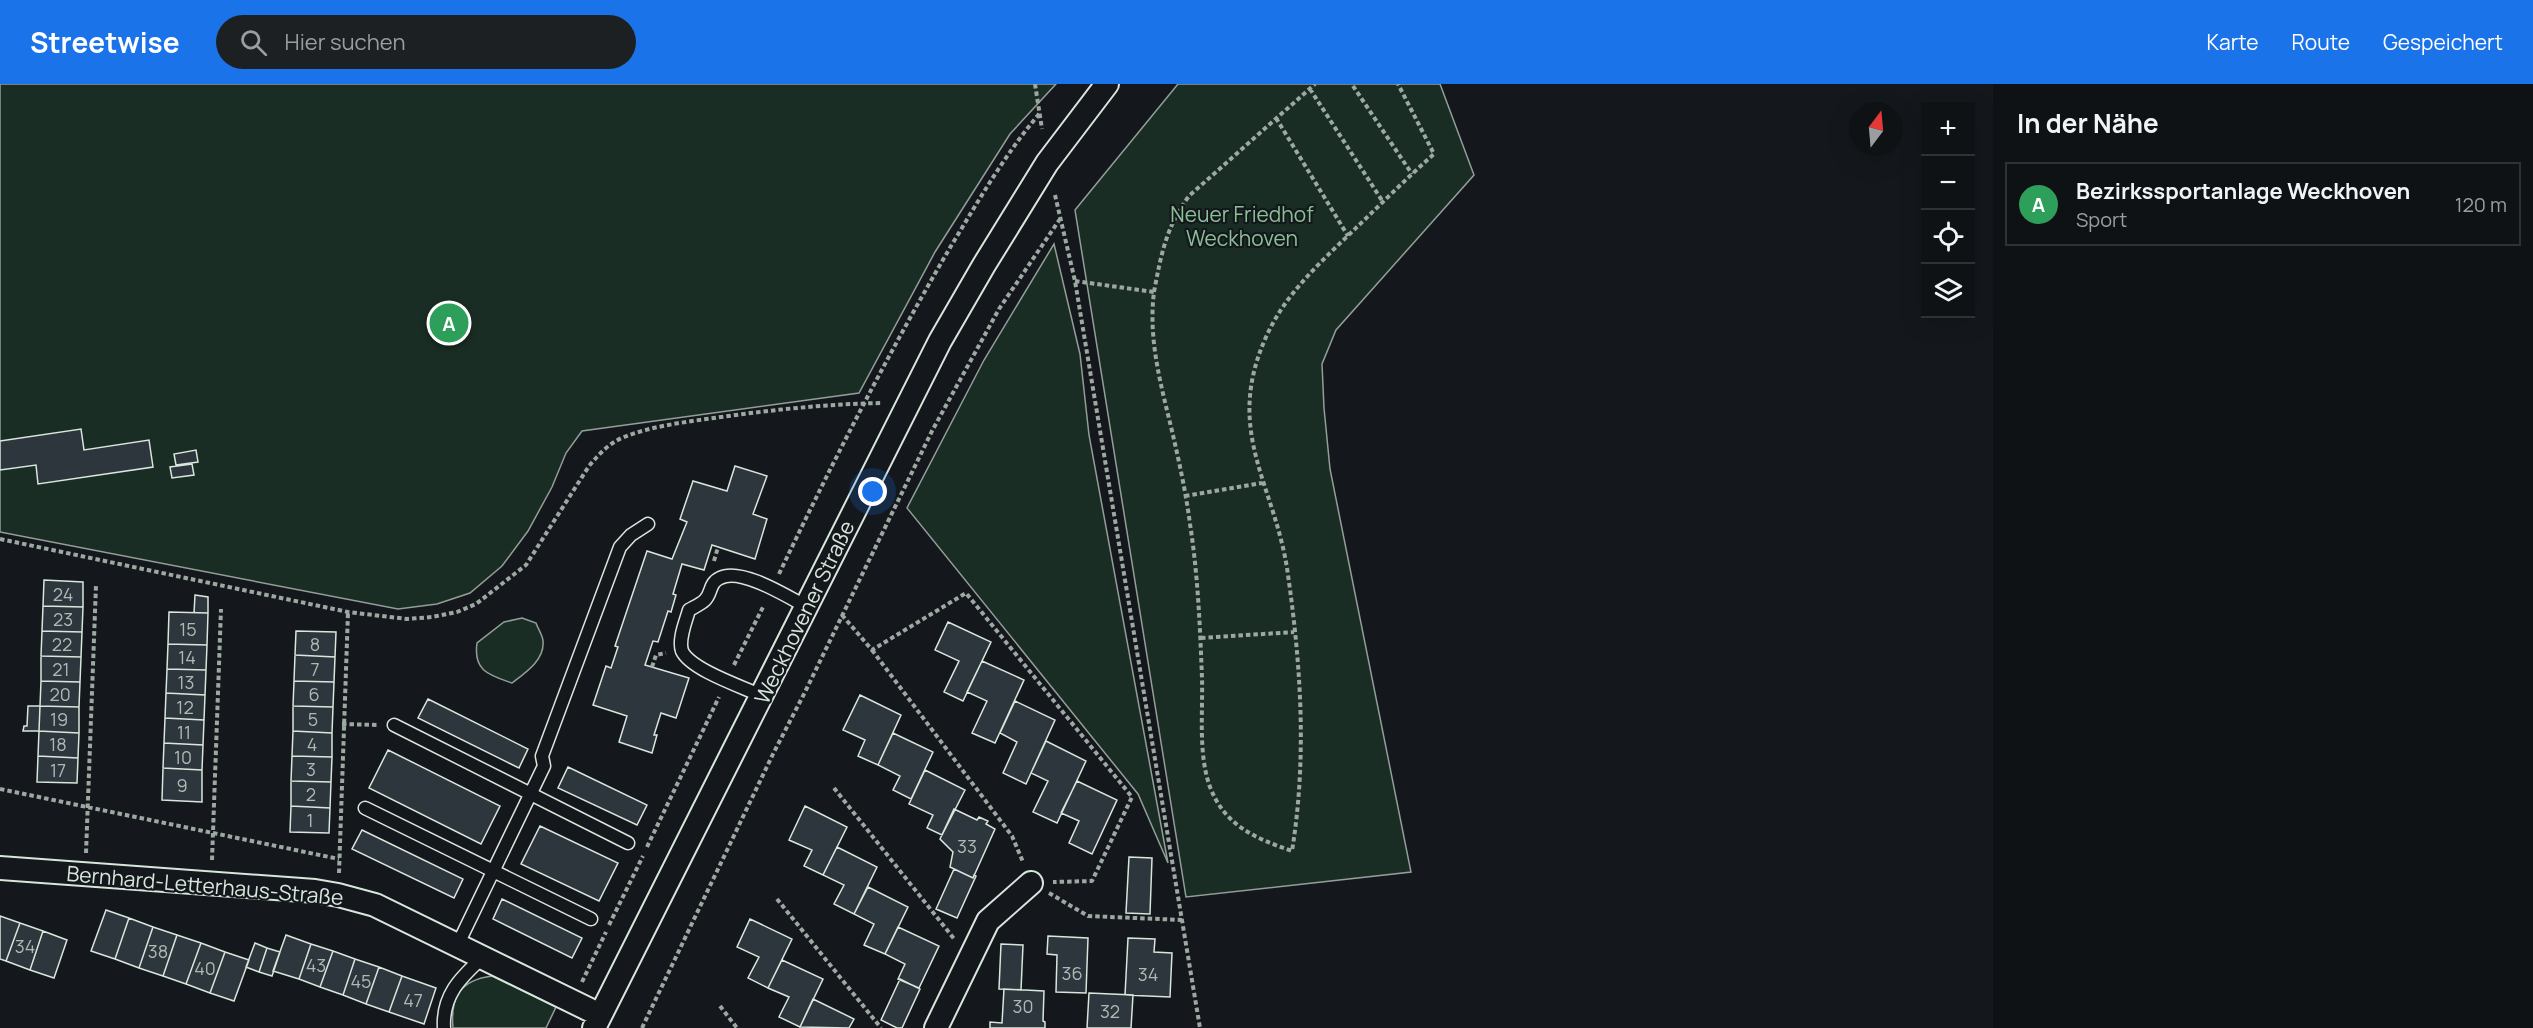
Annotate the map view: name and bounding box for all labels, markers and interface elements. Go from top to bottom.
search box [216,15,636,69]
text: Streetwise [30,23,180,61]
icon: search [237,26,270,59]
text: Hier suchen [285,27,405,57]
text: Karte [2207,28,2259,56]
text: Route [2292,28,2350,56]
text: Gespeichert [2383,28,2503,56]
north arrow [1849,102,1903,156]
map controls [1921,102,1975,318]
button: + [1921,102,1975,156]
text: In der Nähe [2017,105,2159,141]
button: − [1921,156,1975,210]
text: Bezirkssportanlage Weckhoven [2076,176,2410,206]
text: A [2032,191,2045,218]
text: 120 m [2455,191,2507,218]
park label: Neuer Friedhof Weckhoven [1170,200,1314,252]
text: Sport [2076,206,2127,233]
button: locate [1921,210,1975,264]
button: layers [1921,264,1975,318]
pin: A [430,300,468,346]
your location [858,477,887,506]
street label: Weckhovener Straße [747,516,861,708]
house number: 24 [53,582,73,606]
house number: 23 [53,607,73,631]
house number: 15 [179,617,197,641]
house number: 22 [52,632,72,656]
house number: 8 [310,632,320,656]
house number: 14 [178,645,196,669]
house number: 21 [52,657,70,681]
house number: 7 [310,657,320,681]
house number: 13 [178,670,194,694]
house number: 20 [49,682,71,706]
house number: 6 [308,682,320,706]
house number: 12 [176,695,194,719]
house number: 19 [50,707,68,731]
house number: 5 [308,707,318,731]
house number: 11 [177,720,191,744]
house number: 18 [49,732,67,756]
house number: 4 [307,732,317,756]
house number: 10 [174,745,192,769]
house number: 3 [306,757,316,781]
house number: 17 [50,758,66,782]
house number: 9 [176,773,188,797]
house number: 2 [306,782,316,806]
house number: 1 [306,808,314,832]
house number: 33 [957,834,977,858]
street label: Bernhard-Letterhaus-Straße [65,859,345,911]
house number: 34 [15,934,35,958]
house number: 38 [148,939,168,963]
house number: 43 [306,953,326,977]
house number: 40 [194,956,216,980]
house number: 36 [1061,961,1083,985]
house number: 34 [1138,962,1158,986]
house number: 45 [350,969,372,993]
house number: 47 [403,988,423,1012]
house number: 30 [1013,994,1033,1018]
house number: 32 [1100,999,1120,1023]

